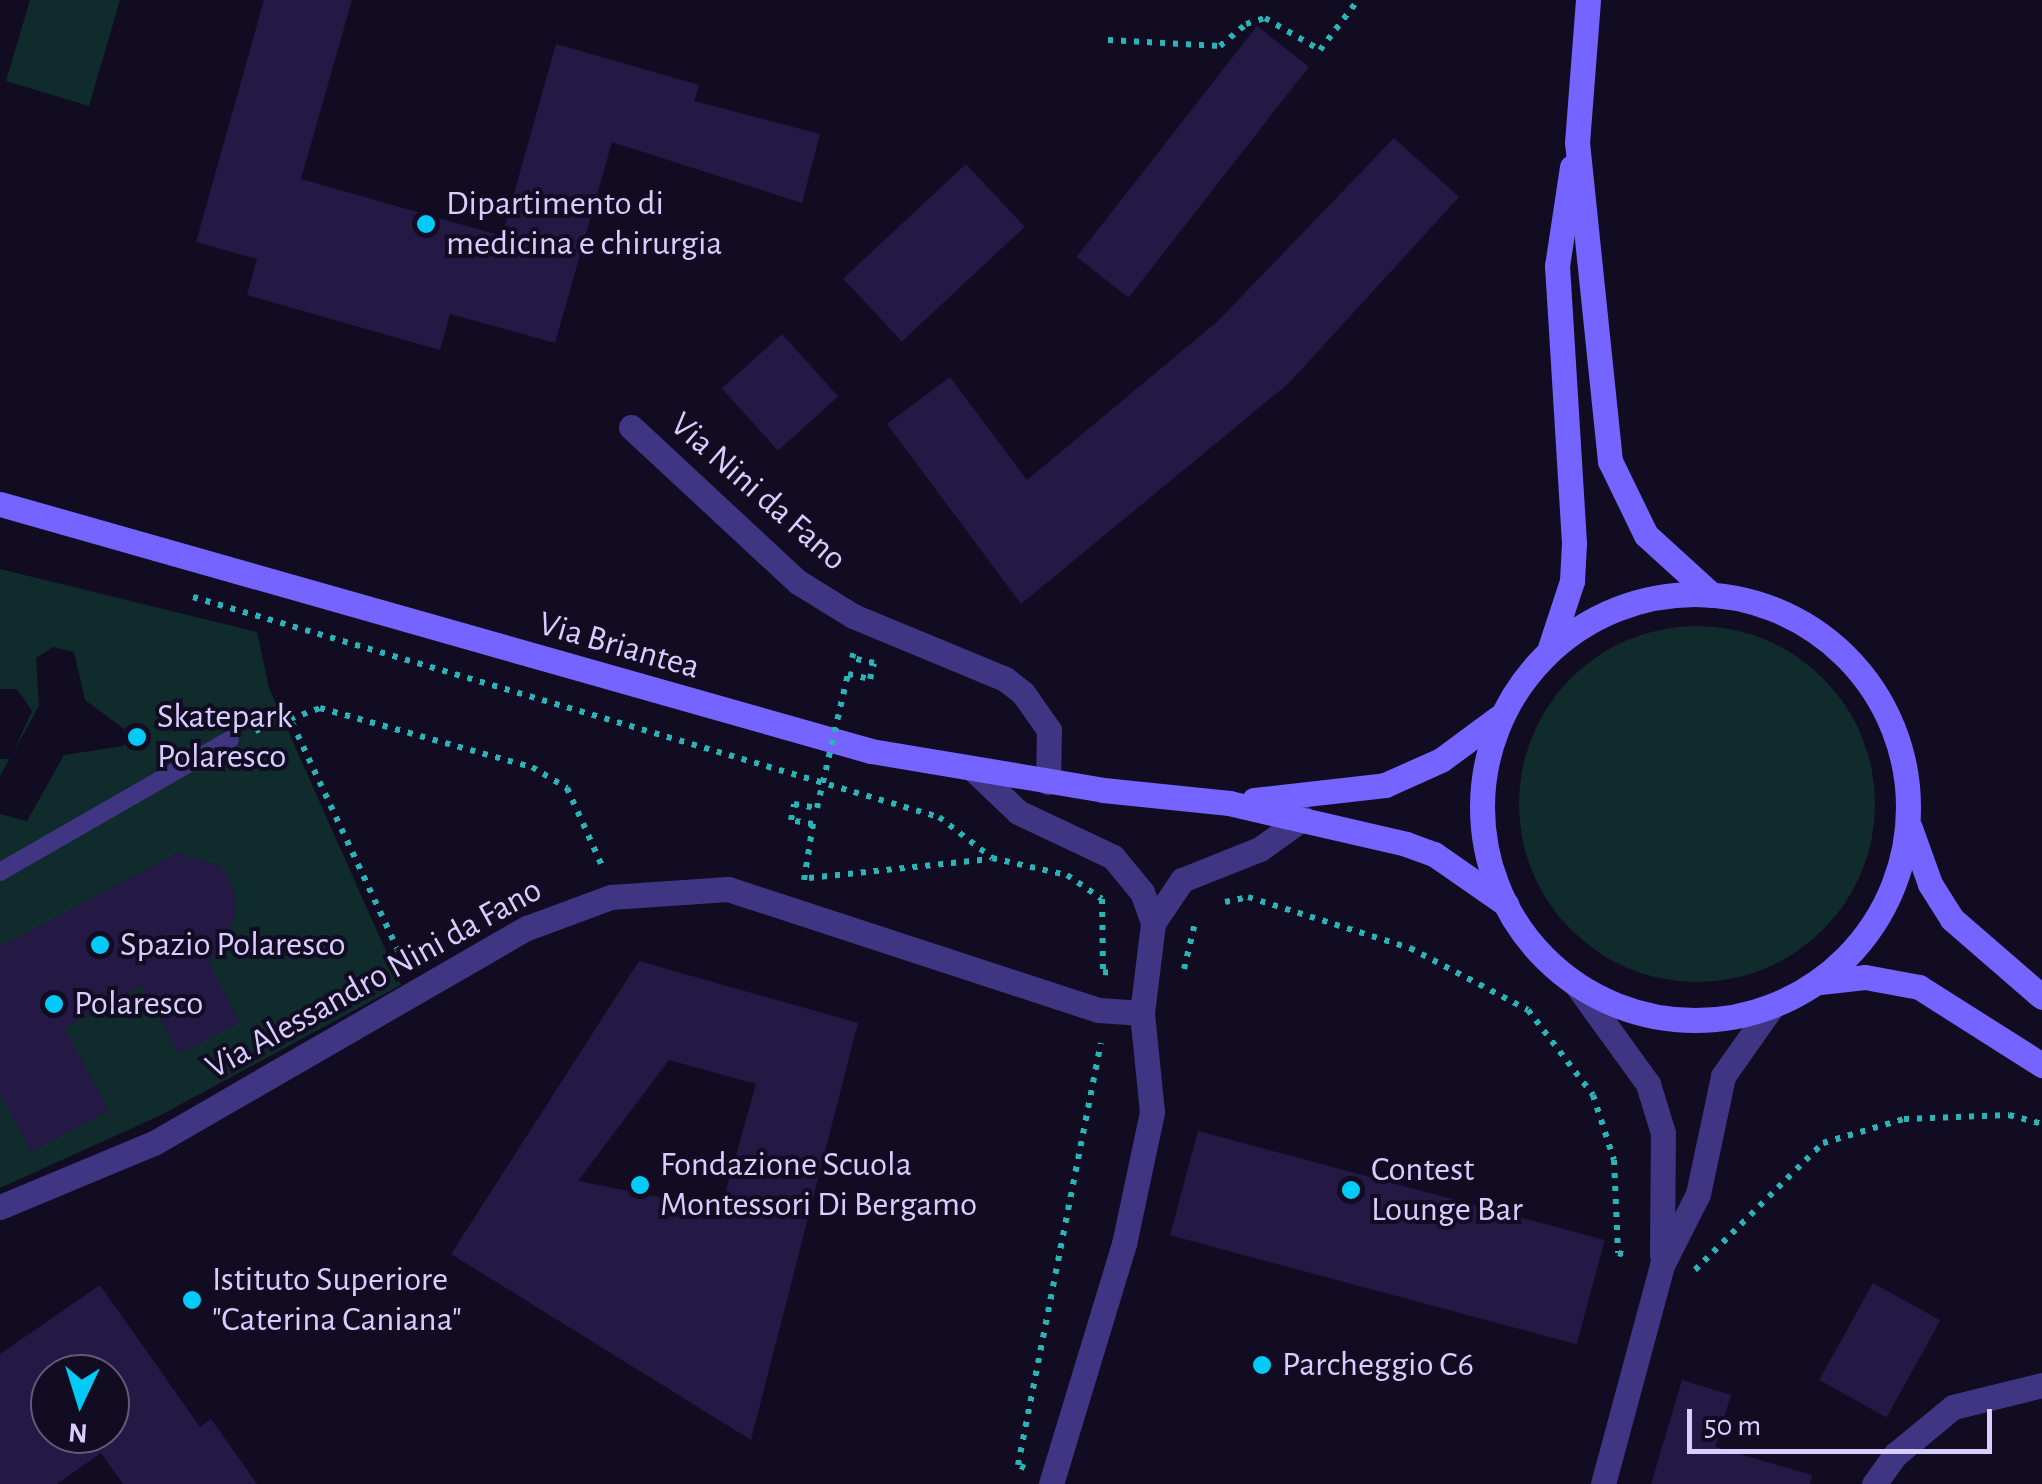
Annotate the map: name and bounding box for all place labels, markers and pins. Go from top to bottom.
place label: Dipartimento di medicina e chirurgia [446,183,723,265]
marker: Dipartimento di medicina e chirurgia [415,213,437,235]
place label: Skatepark Polaresco [157,696,292,778]
marker: Skatepark Polaresco [126,726,148,748]
place label: Spazio Polaresco [120,924,346,966]
marker: Spazio Polaresco [89,934,111,956]
place label: Polaresco [74,983,203,1025]
marker: Polaresco [43,993,65,1015]
place label: Fondazione Scuola Montessori Di Bergamo [660,1144,977,1226]
place label: Contest Lounge Bar [1371,1149,1523,1231]
marker: Fondazione Scuola Montessori Di Bergamo [629,1174,651,1196]
marker: Contest Lounge Bar [1340,1179,1362,1201]
place label: Istituto Superiore "Caterina Caniana" [212,1259,462,1341]
marker: Istituto Superiore "Caterina Caniana" [181,1289,203,1311]
place label: Parcheggio C6 [1282,1344,1474,1386]
marker: Parcheggio C6 [1251,1354,1273,1376]

